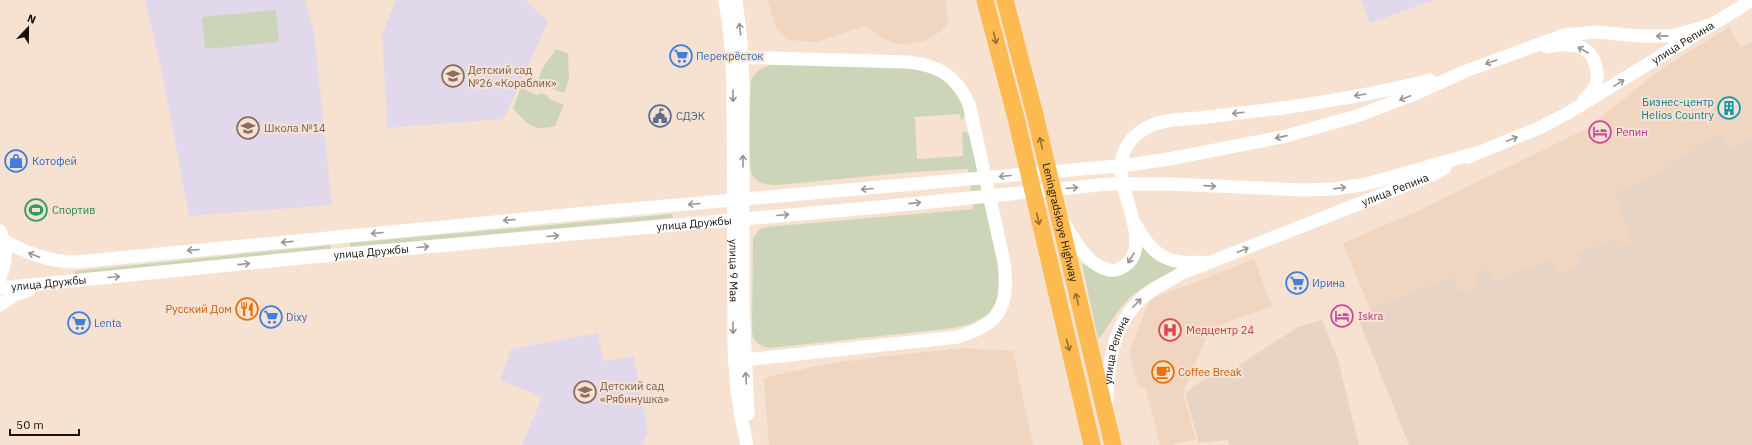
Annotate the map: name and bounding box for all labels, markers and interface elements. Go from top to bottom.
north arrow [8,8,48,48]
text: N [25,11,38,27]
street label: улица Репина [1649,18,1717,67]
one-way arrow [736,23,744,36]
one-way arrow [992,31,999,44]
one-way arrow [1656,32,1669,40]
supermarket icon: Перекрёсток [668,43,694,69]
one-way arrow [1577,46,1589,54]
place label: Перекрёсток [696,49,763,63]
one-way arrow [1485,58,1497,66]
school or university icon: Детский сад №26 «Кораблик» [440,63,466,89]
place label: Детский сад №26 «Кораблик» [468,63,557,90]
one-way arrow [1612,78,1624,86]
one-way arrow [729,89,737,102]
one-way arrow [1354,91,1367,99]
one-way arrow [1399,94,1411,102]
place label: Бизнес-центр Helios Country [1641,95,1715,122]
building icon: Бизнес-центр Helios Country [1716,95,1742,121]
public building icon: СДЭК [647,103,673,129]
place label: СДЭК [676,109,705,123]
one-way arrow [1232,109,1245,117]
school or university icon: Школа №14 [235,115,261,141]
hotel icon: Репин [1587,119,1613,145]
place label: Школа №14 [264,121,326,135]
place label: Репин [1616,125,1648,139]
one-way arrow [1275,133,1288,141]
one-way arrow [1506,134,1518,142]
one-way arrow [1036,136,1044,149]
shop icon: Котофей [3,148,29,174]
place label: Котофей [32,154,77,168]
one-way arrow [740,155,747,168]
street label: Leningradskoye Highway [1039,161,1081,284]
street label: улица Репина [1360,170,1431,209]
one-way arrow [999,173,1012,180]
one-way arrow [1203,182,1216,189]
one-way arrow [1065,184,1078,191]
one-way arrow [1333,184,1346,192]
one-way arrow [861,186,874,193]
sports icon: Спортив [23,197,49,223]
one-way arrow [908,199,921,207]
one-way arrow [688,200,701,207]
place label: Спортив [52,203,95,217]
one-way arrow [776,212,789,219]
one-way arrow [1035,212,1043,225]
street label: улица Дружбы [656,213,732,234]
one-way arrow [503,217,516,224]
one-way arrow [371,229,384,236]
one-way arrow [546,232,559,239]
one-way arrow [280,238,293,245]
street label: улица 9 Мая [727,239,741,302]
street label: улица Дружбы [333,242,410,262]
one-way arrow [416,244,429,251]
one-way arrow [1236,245,1248,253]
one-way arrow [187,246,200,253]
one-way arrow [29,251,41,259]
one-way arrow [1126,252,1134,264]
one-way arrow [237,261,250,268]
supermarket icon: Ирина [1284,270,1310,296]
street label: улица Дружбы [10,272,87,294]
one-way arrow [107,273,120,280]
place label: Ирина [1312,276,1345,290]
one-way arrow [1073,293,1081,306]
restaurant icon: Русский Дом [234,296,260,322]
one-way arrow [1133,298,1142,308]
place label: Русский Дом [166,302,232,316]
hotel icon: Iskra [1329,303,1355,329]
supermarket icon: Dixy [258,304,284,330]
place label: Iskra [1358,309,1384,323]
supermarket icon: Lenta [66,310,92,336]
place label: Dixy [286,310,308,324]
street label: улица Репина [1101,313,1132,385]
place label: Lenta [94,316,122,330]
hospital icon: Медцентр 24 [1157,317,1183,343]
one-way arrow [729,321,737,334]
place label: Медцентр 24 [1186,323,1254,337]
one-way arrow [1065,338,1073,351]
cafe icon: Coffee Break [1150,359,1176,385]
place label: Coffee Break [1178,365,1242,379]
one-way arrow [743,372,750,385]
school or university icon: Детский сад «Рябинушка» [572,379,598,405]
place label: Детский сад «Рябинушка» [600,379,669,406]
scale bar [10,411,79,437]
text: 50 m [16,417,44,432]

